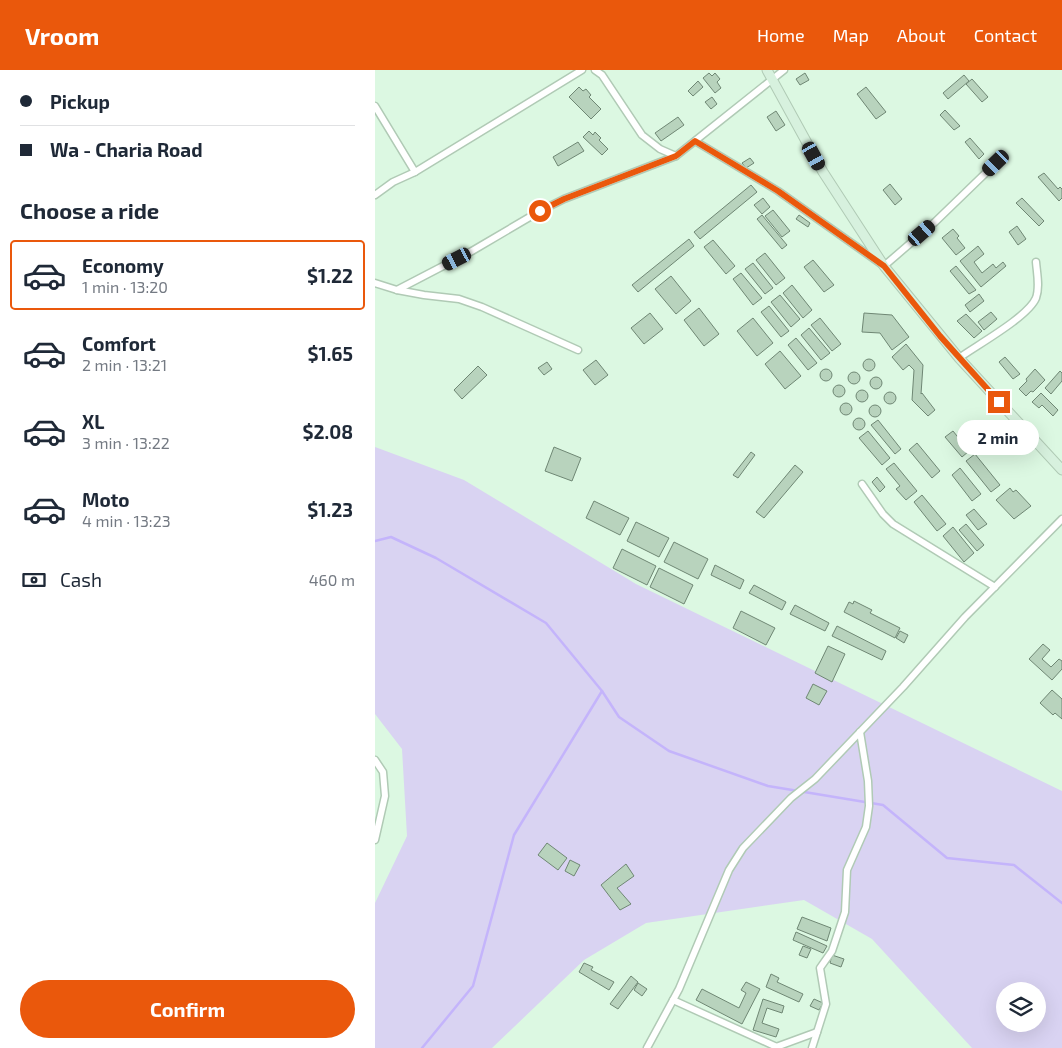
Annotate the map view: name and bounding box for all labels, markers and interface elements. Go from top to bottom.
text: Vroom [25,21,99,50]
text: Home [757,24,805,46]
text: Map [833,24,869,46]
text: About [897,24,946,46]
text: Contact [974,24,1037,46]
text: Pickup [50,90,110,113]
text: Wa - Charia Road [50,138,203,161]
car [800,139,827,173]
car [979,147,1012,179]
text: Choose a ride [20,197,159,223]
route start [529,200,551,222]
car [905,217,938,249]
car [440,246,473,272]
icon: car [22,253,67,298]
text: Economy [82,254,164,277]
text: $1.22 [307,264,353,287]
text: 1 min · 13:20 [82,277,168,296]
icon: car [22,331,67,376]
text: Comfort [82,332,156,355]
text: $1.65 [307,342,353,365]
text: 2 min · 13:21 [82,355,167,374]
route end [988,391,1010,413]
icon: car [22,409,67,454]
text: XL [82,410,104,433]
text: $2.08 [302,420,353,443]
callout: 2 min [958,420,1040,454]
text: 2 min [978,428,1018,447]
text: 3 min · 13:22 [82,433,170,452]
icon: car [22,487,67,532]
text: Moto [82,488,130,511]
text: $1.23 [307,498,353,521]
text: 4 min · 13:23 [82,511,171,530]
icon: cash [20,566,48,594]
text: Cash [60,568,102,591]
text: 460 m [309,570,355,589]
button: Confirm [20,980,355,1038]
map controls [996,982,1046,1032]
button: layers [996,982,1046,1032]

